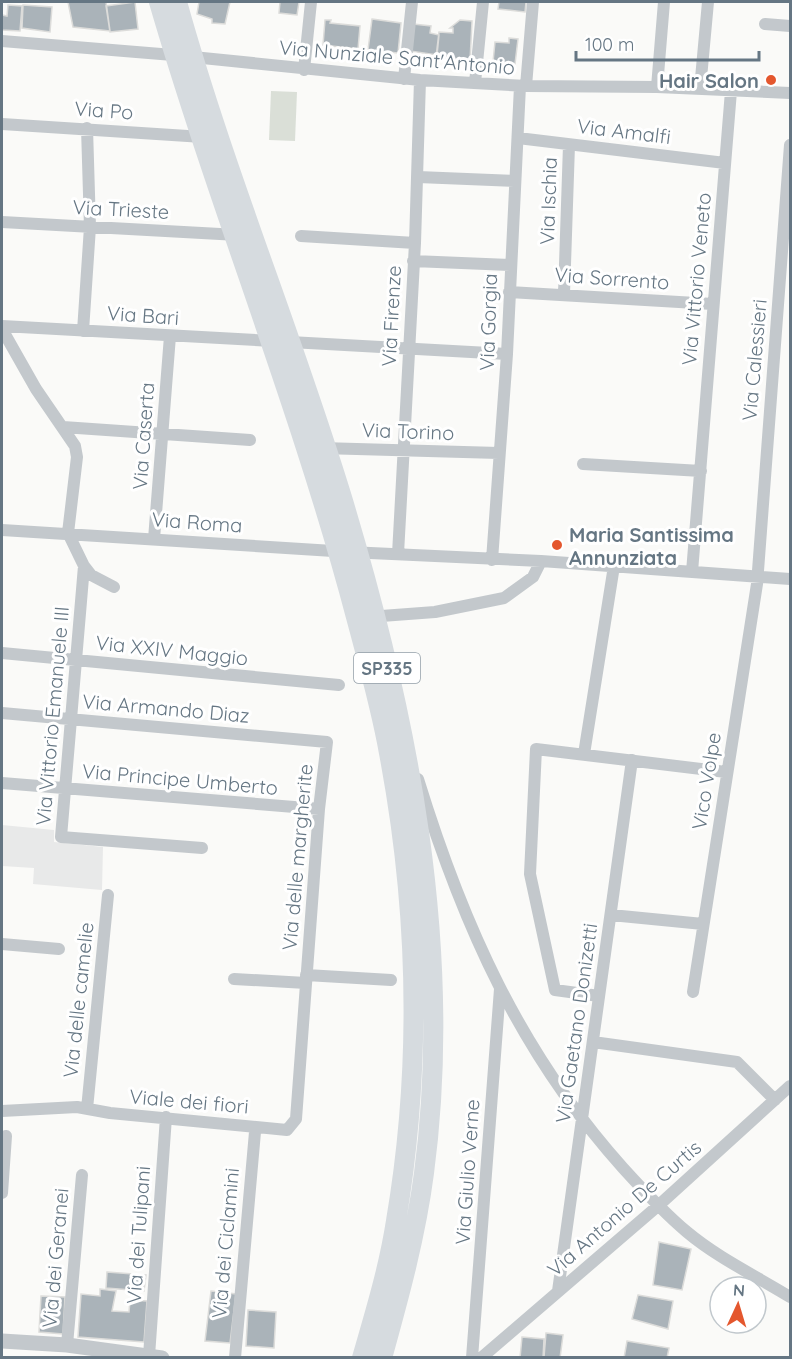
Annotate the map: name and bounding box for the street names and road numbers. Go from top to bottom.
street label: Via Nunziale Sant'Antonio [278,34,516,80]
street label: Via Po [74,95,134,125]
street label: Via Amalfi [576,113,672,149]
street label: Via Ischia [534,157,562,245]
street label: Via Vittorio Veneto [676,191,716,367]
street label: Via Trieste [72,194,170,224]
street label: Via Sorrento [554,262,670,294]
street label: Via Firenze [376,265,406,367]
street label: Via Gorgia [474,273,502,371]
street label: Via Calessieri [736,298,772,422]
street label: Via Bari [106,300,180,330]
street label: Via Caserta [127,381,159,491]
street label: Via Torino [361,417,455,445]
street label: Via Roma [151,506,243,538]
street label: Via Vittorio Emanuele III [30,605,74,827]
street label: Via XXIV Maggio [95,630,249,670]
road number: SP335 [354,653,420,683]
street label: Via Armando Diaz [81,688,251,728]
street label: Vico Volpe [686,730,726,832]
street label: Via Principe Umberto [81,758,279,800]
street label: Via delle margherite [276,763,318,951]
street label: Via delle camelie [57,921,99,1079]
street label: Via Gaetano Donizetti [550,921,602,1125]
street label: Viale dei fiori [128,1083,250,1119]
street label: Via Giulio Verne [449,1098,485,1246]
street label: Via Antonio De Curtis [542,1134,706,1282]
street label: Via dei Tulipani [121,1165,155,1305]
street label: Via dei Ciclamini [206,1167,244,1319]
street label: Via dei Geranei [36,1187,74,1329]

